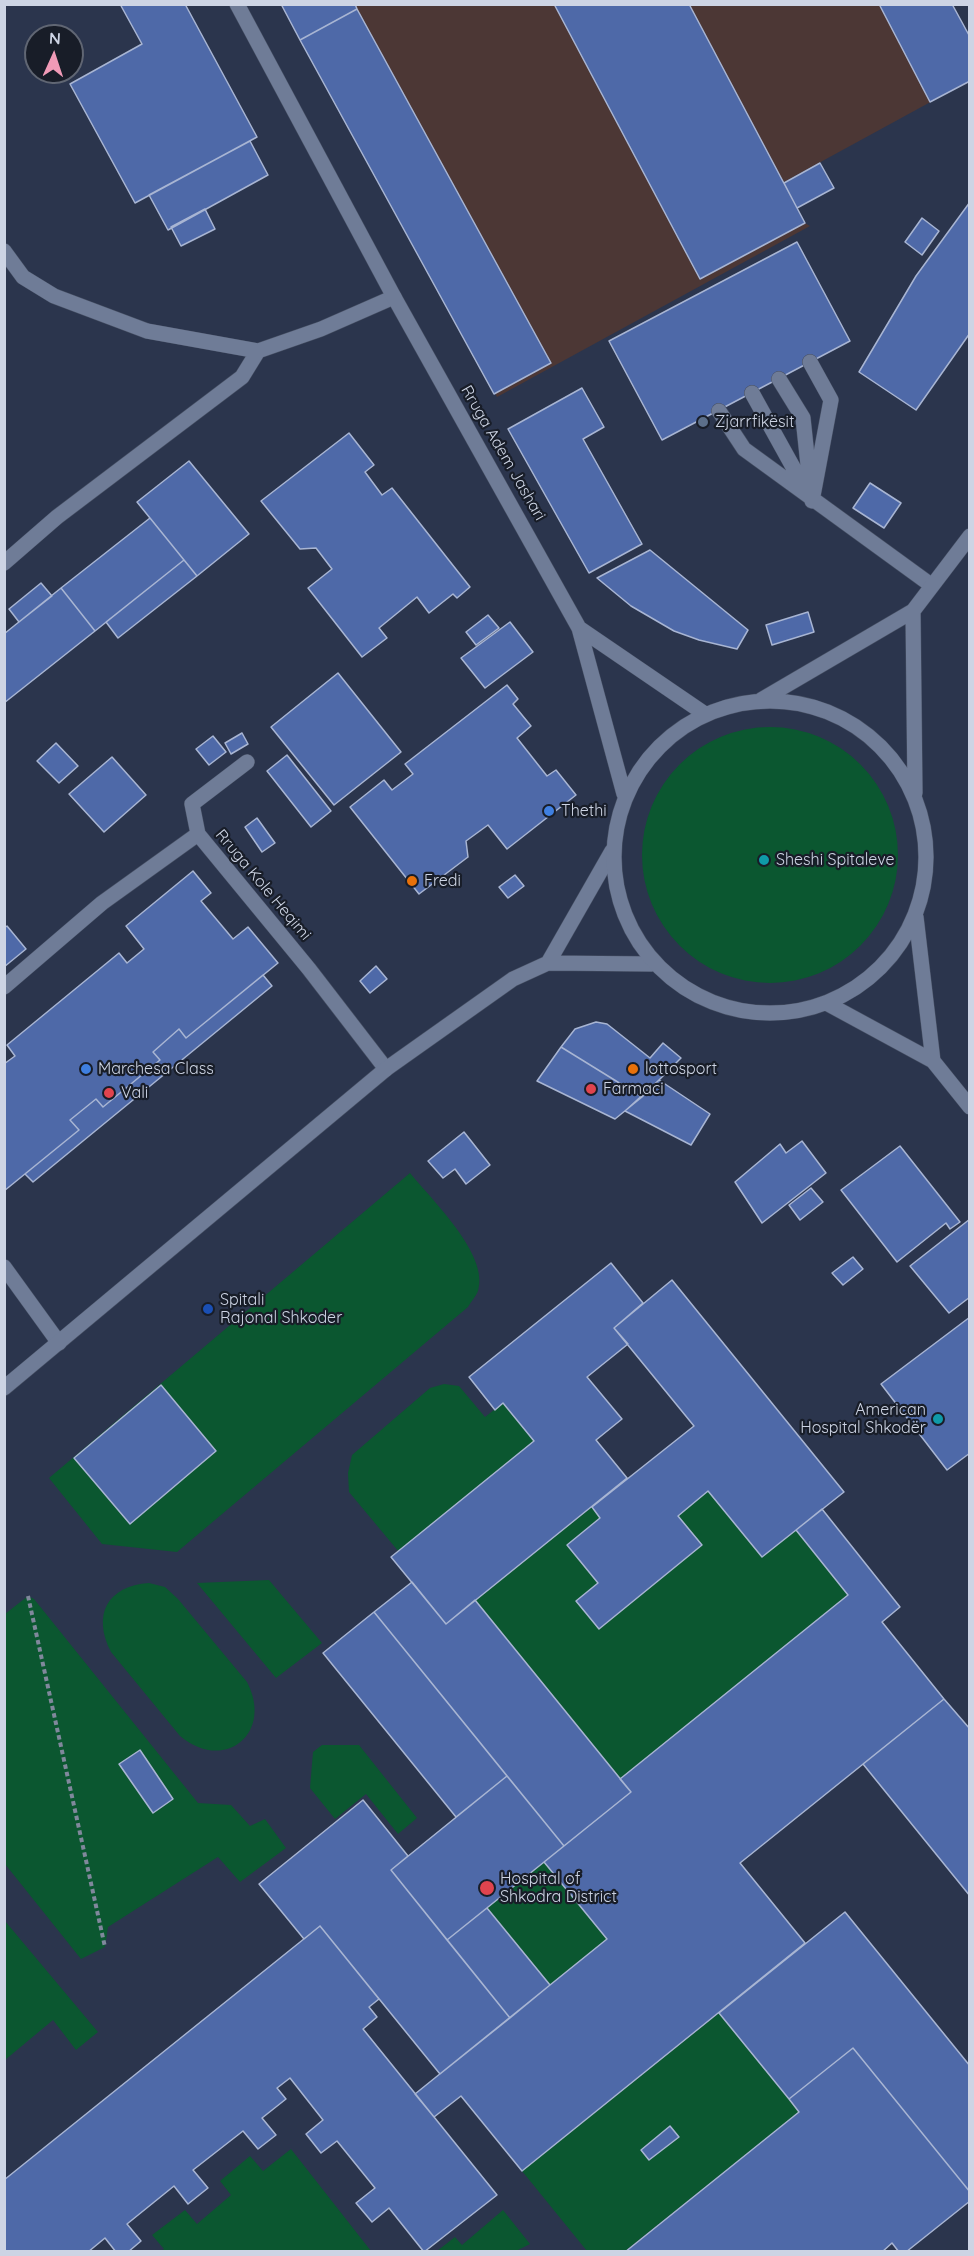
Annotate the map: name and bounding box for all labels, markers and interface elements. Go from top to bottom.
north arrow [24,24,84,84]
text: N [48,28,61,48]
street label: Rruga Adem Jashari [457,382,549,524]
place label: Zjarrfikësit [715,412,794,432]
marker: Zjarrfikësit [696,415,710,429]
place label: Thethi [561,801,607,821]
marker: Thethi [542,804,556,818]
street label: Rruga Kole Heqimi [211,826,315,944]
place label: Sheshi Spitaleve [776,850,895,870]
marker: Sheshi Spitaleve [757,853,771,867]
place label: Fredi [424,871,461,891]
marker: Fredi [405,874,419,888]
place label: Marchesa Class [98,1059,214,1079]
place label: lottosport [645,1059,717,1079]
marker: Marchesa Class [79,1062,93,1076]
marker: lottosport [626,1062,640,1076]
place label: Farmaci [603,1079,664,1099]
marker: Farmaci [584,1082,598,1096]
place label: Vali [121,1083,148,1103]
marker: Vali [102,1086,116,1100]
place label: Spitali Rajonal Shkoder [220,1290,342,1328]
marker: Spitali Rajonal Shkoder [201,1302,215,1316]
place label: American Hospital Shkodër [800,1400,926,1438]
marker: American Hospital Shkodër [931,1412,945,1426]
place label: Hospital of Shkodra District [500,1869,617,1907]
marker: Hospital of Shkodra District [478,1879,496,1897]

